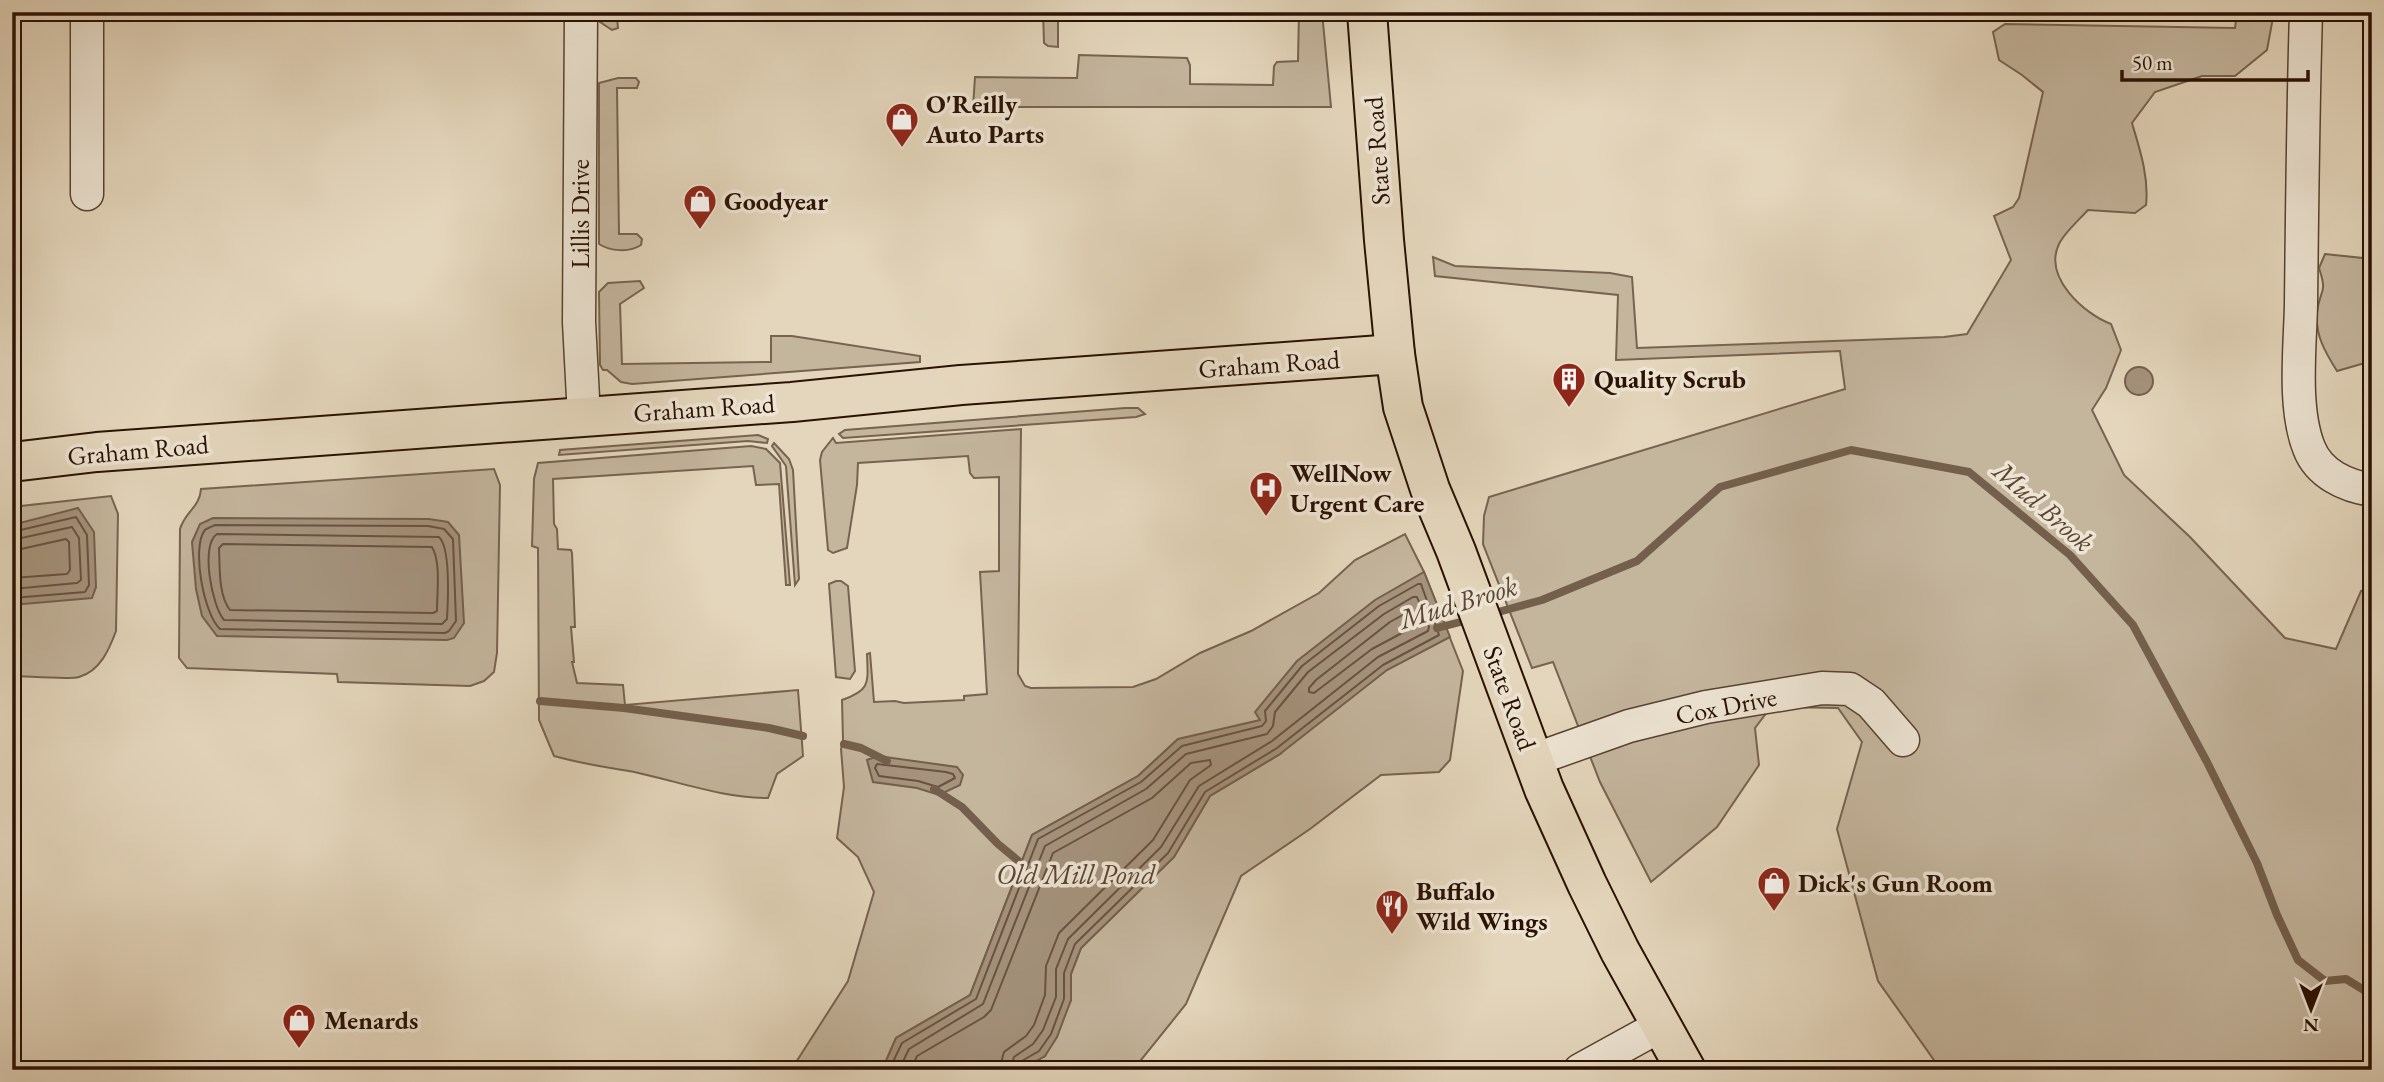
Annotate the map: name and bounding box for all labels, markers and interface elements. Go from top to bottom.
scale bar [2122,38,2307,82]
text: 50 m [2132,49,2173,76]
place label: O'Reilly Auto Parts [925,87,1044,151]
street label: State Road [1356,95,1398,206]
shop icon: O'Reilly Auto Parts [883,100,921,149]
street label: Lillis Drive [563,159,597,269]
shop icon: Goodyear [681,182,719,231]
place label: Goodyear [724,184,828,218]
street label: Graham Road [1197,342,1342,386]
building icon: Quality Scrub [1550,360,1588,409]
place label: Quality Scrub [1594,362,1746,396]
street label: Graham Road [632,386,777,430]
street label: Graham Road [66,427,211,473]
water label: Mud Brook [1985,451,2102,560]
place label: WellNow Urgent Care [1290,456,1425,520]
hospital icon: WellNow Urgent Care [1247,469,1285,518]
water label: Mud Brook [1393,567,1522,638]
street label: State Road [1475,641,1545,756]
street label: Cox Drive [1673,680,1779,732]
water label: Old Mill Pond [996,856,1156,892]
shop icon: Dick's Gun Room [1755,864,1793,913]
place label: Dick's Gun Room [1798,866,1993,900]
place label: Buffalo Wild Wings [1416,874,1548,938]
restaurant icon: Buffalo Wild Wings [1373,887,1411,936]
north arrow [2276,974,2346,1044]
shop icon: Menards [280,1001,318,1050]
place label: Menards [324,1003,418,1037]
text: N [2303,1013,2319,1038]

